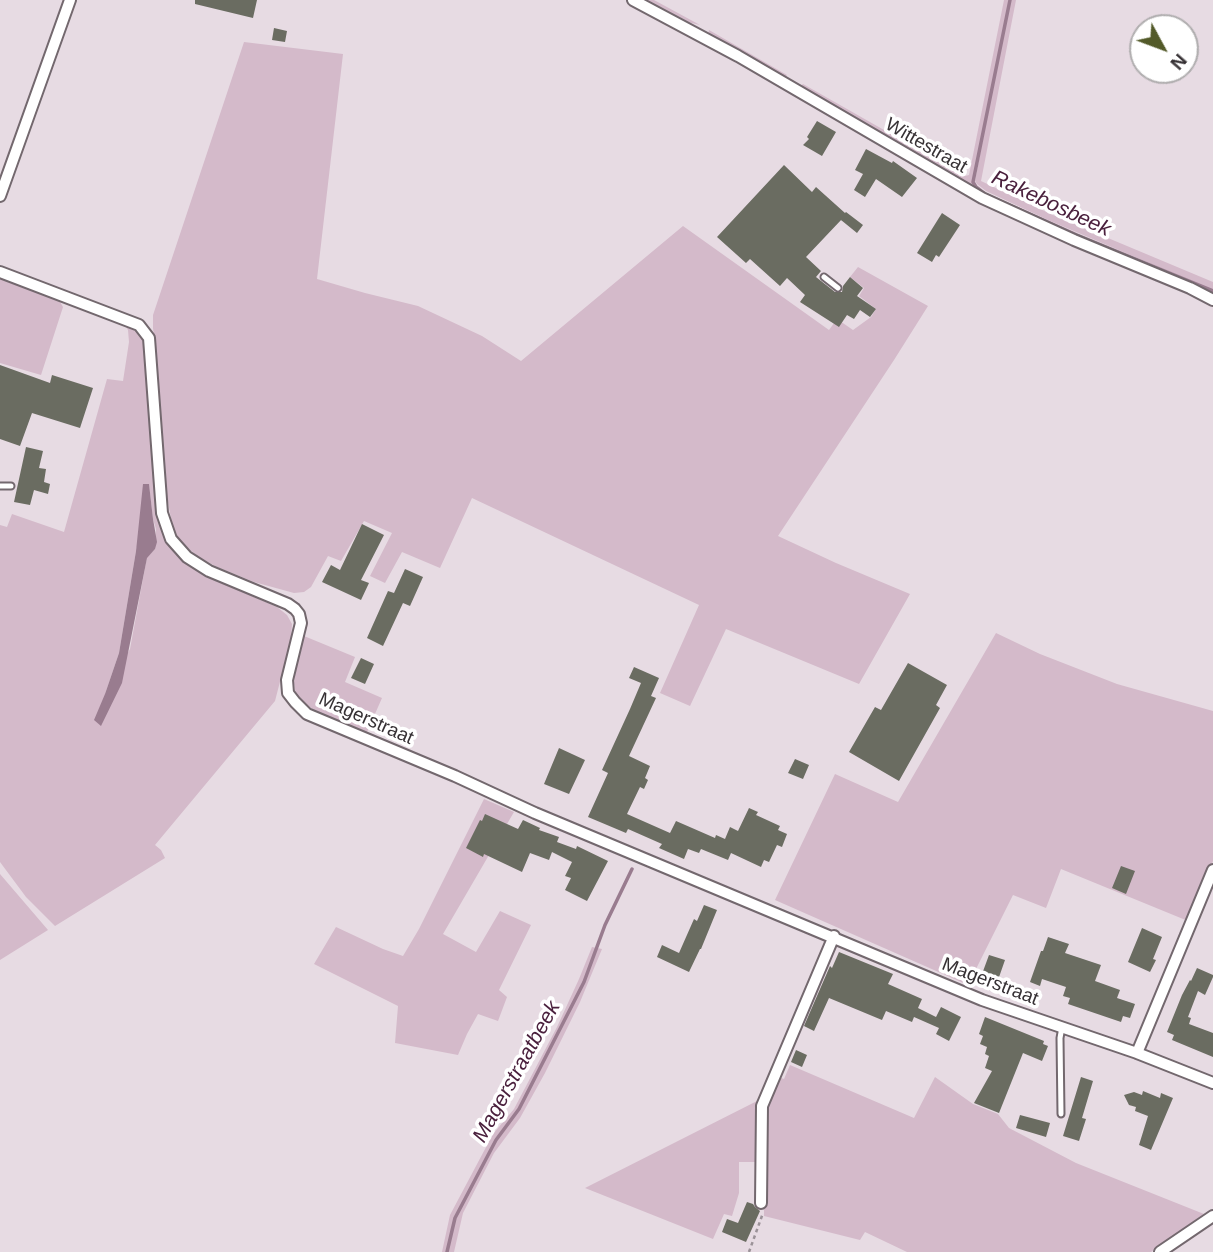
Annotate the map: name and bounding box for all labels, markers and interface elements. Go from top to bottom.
north arrow [1129,14,1199,84]
text: N [1166,50,1191,74]
street label: Wittestraat [881,113,971,179]
water label: Rakebosbeek [987,165,1115,243]
street label: Magerstraat [315,688,417,750]
street label: Magerstraat [939,953,1041,1011]
water label: Magerstraatbeek [468,997,566,1147]

